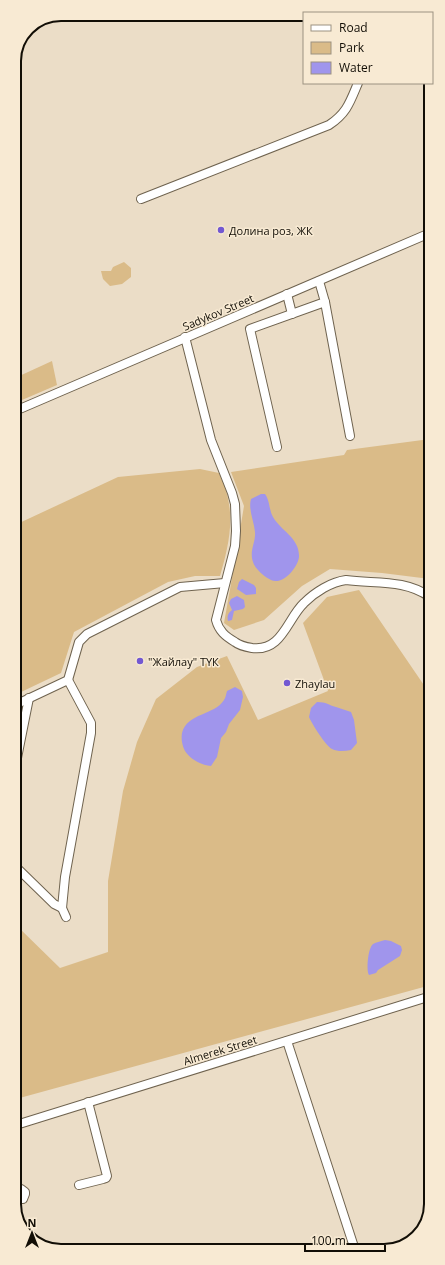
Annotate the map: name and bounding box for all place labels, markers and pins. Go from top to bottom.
place label: Долина роз, ЖК [229,223,313,238]
marker: Долина роз, ЖК [216,225,226,235]
place label: "Жайлау" ТҮК [148,654,219,669]
marker: "Жайлау" ТҮК [135,656,145,666]
place label: Zhaylau [295,676,335,691]
marker: Zhaylau [282,678,292,688]

